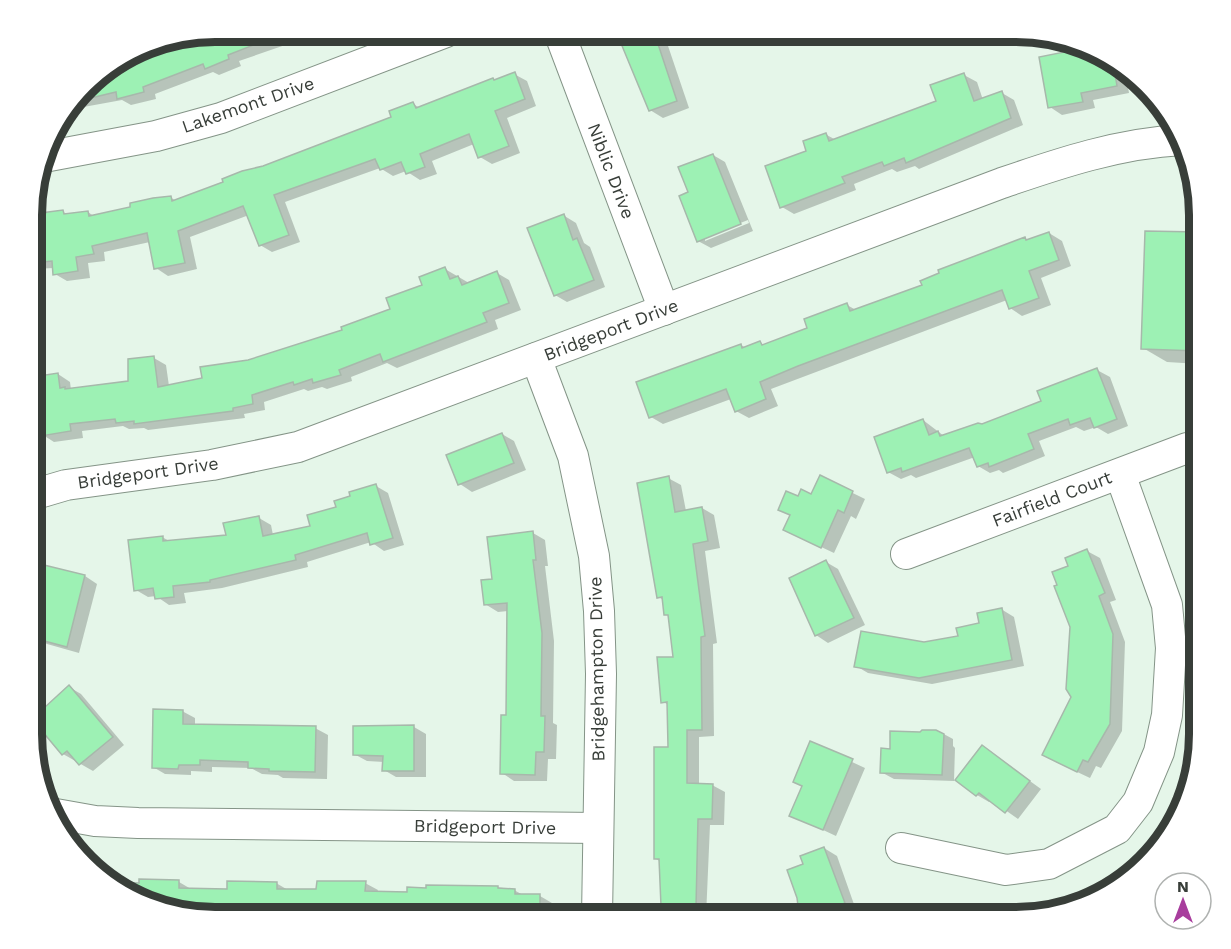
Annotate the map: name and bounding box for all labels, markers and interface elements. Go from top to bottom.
street label: Lakemont Drive [179,72,317,137]
street label: Niblic Drive [584,120,639,222]
street label: Bridgeport Drive [541,294,681,365]
street label: Bridgeport Drive [76,452,220,493]
street label: Fairfield Court [989,466,1115,531]
street label: Bridgehampton Drive [584,576,609,762]
street label: Bridgeport Drive [414,815,556,838]
north arrow [1153,871,1213,931]
text: N [1177,877,1189,896]

